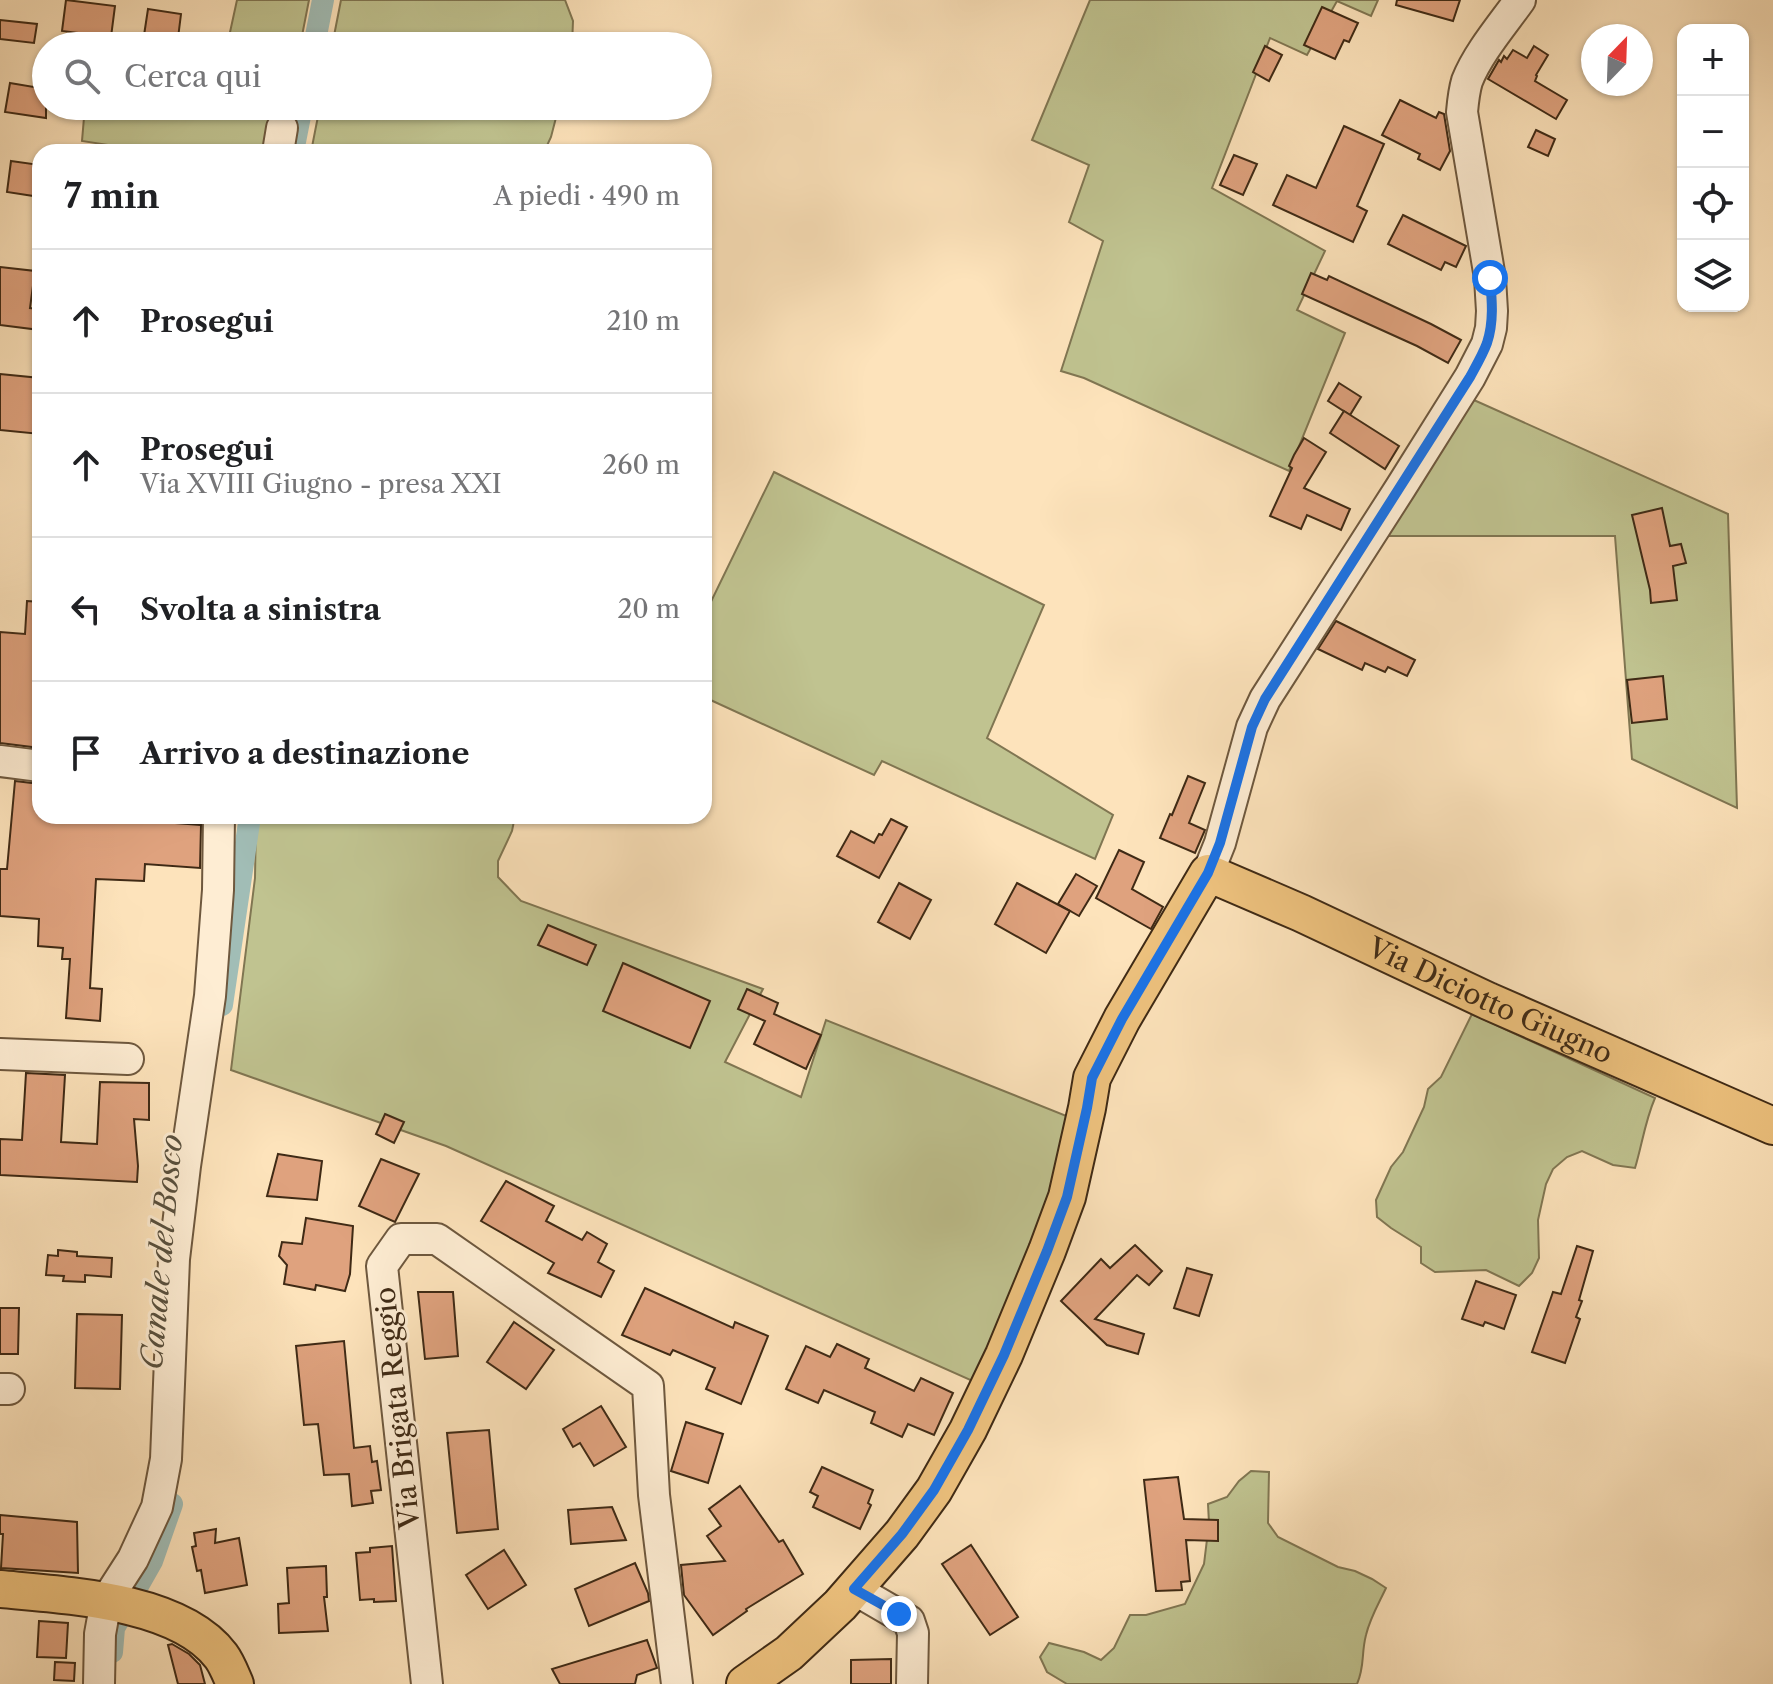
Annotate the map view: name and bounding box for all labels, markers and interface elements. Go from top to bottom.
north arrow [1581,24,1653,96]
map controls [1677,24,1749,312]
button: + [1677,24,1749,96]
search box [32,32,712,120]
icon: search [60,54,104,98]
text: Cerca qui [124,58,261,95]
button: − [1677,96,1749,168]
button: locate [1677,168,1749,240]
text: 7 min [64,175,160,217]
text: A piedi · 490 m [493,180,680,212]
button: layers [1677,240,1749,312]
route start [1472,260,1508,296]
icon: ahead [64,299,108,343]
text: Prosegui [140,303,274,340]
text: 210 m [607,305,680,337]
text: Prosegui [140,431,274,468]
icon: ahead [64,443,108,487]
text: 260 m [602,449,680,481]
text: Via XVIII Giugno - presa XXI [140,468,502,500]
icon: left [64,587,108,631]
text: Svolta a sinistra [140,591,381,628]
text: 20 m [617,593,680,625]
icon: arrive [64,731,108,775]
text: Arrivo a destinazione [140,735,469,772]
street label: Via Diciotto Giugno [1362,930,1618,1071]
water label: Canale del Bosco [133,1133,190,1371]
street label: Via Brigata Reggio [367,1285,427,1531]
route end [881,1596,917,1632]

